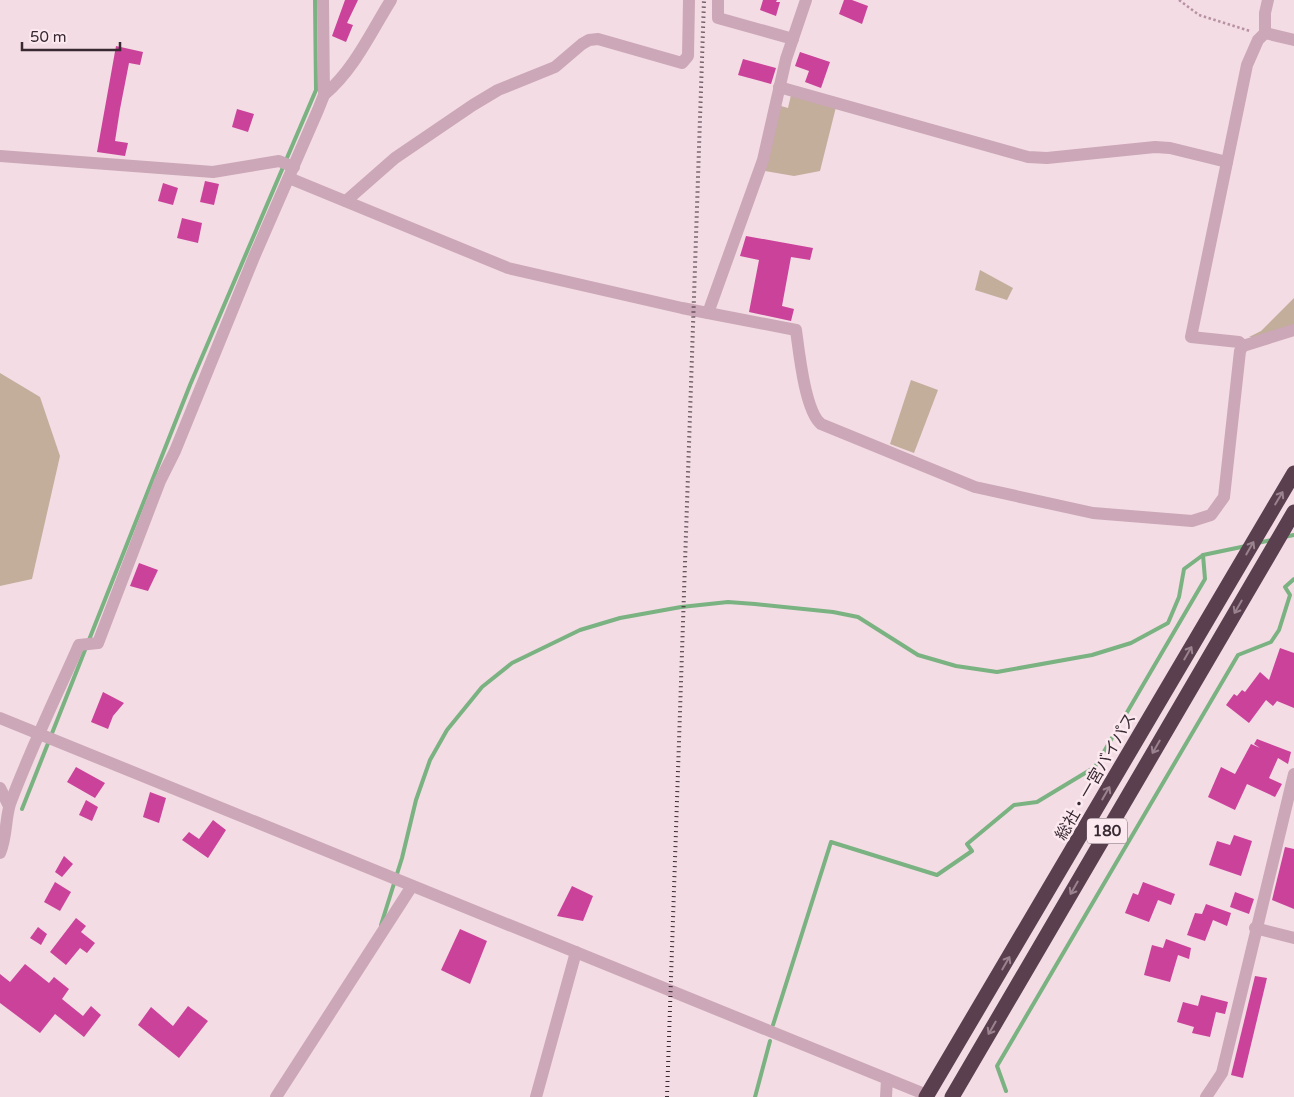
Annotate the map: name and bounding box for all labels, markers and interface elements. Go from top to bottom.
scale bar [22,20,120,52]
text: 50 m [30,28,67,46]
one-way arrow [1275,492,1285,506]
one-way arrow [1246,541,1256,555]
one-way arrow [1232,600,1242,614]
one-way arrow [1184,646,1194,660]
street label: 総社・一宮バイパス [1051,709,1140,844]
one-way arrow [1150,740,1160,754]
one-way arrow [1101,785,1111,800]
road number: 180 [1087,818,1127,844]
one-way arrow [1068,880,1078,894]
one-way arrow [1001,956,1011,971]
one-way arrow [986,1020,996,1034]

